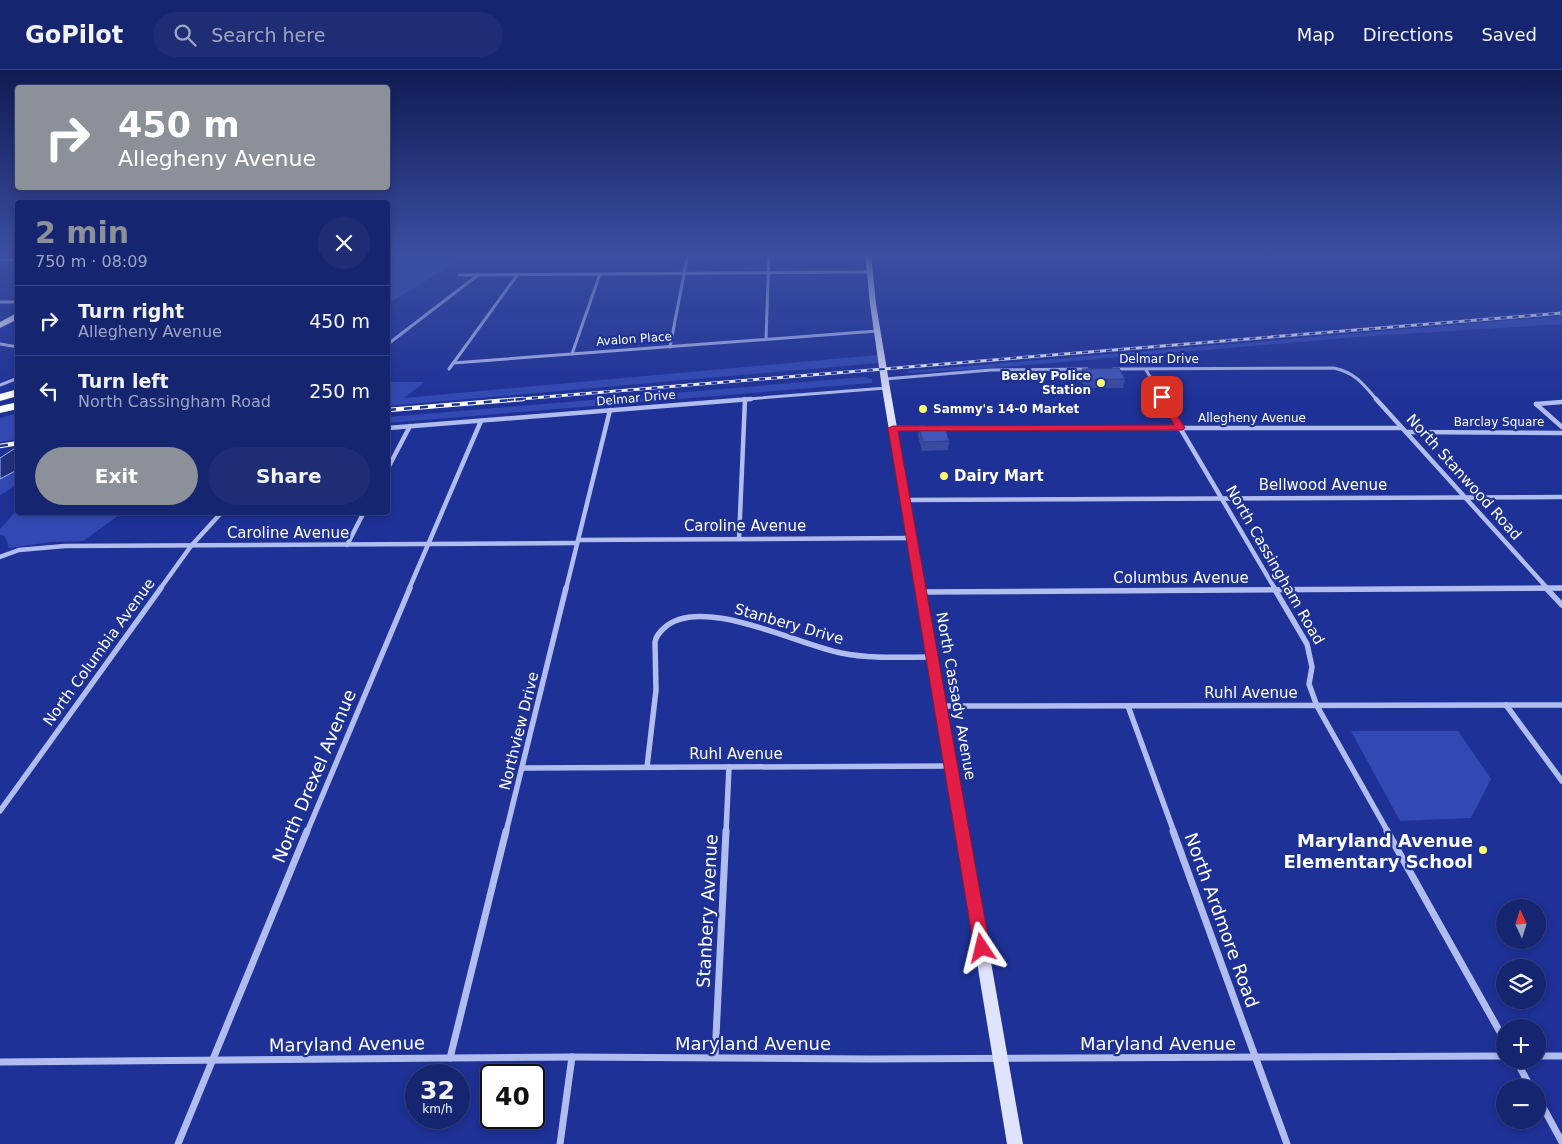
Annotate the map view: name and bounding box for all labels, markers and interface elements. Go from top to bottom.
search box [153,12,503,57]
text: GoPilot [25,21,123,49]
icon: search [171,21,199,49]
text: Search here [211,24,325,46]
text: Map [1297,24,1335,45]
text: Directions [1363,24,1453,45]
text: Saved [1481,24,1537,45]
icon: right [35,105,100,170]
text: 450 m [118,105,240,145]
text: Allegheny Avenue [118,146,316,171]
text: 2 min [35,215,129,250]
button: close [318,217,370,269]
text: 750 m · 08:09 [35,252,148,271]
text: Turn right [78,300,184,322]
icon: right [35,307,63,335]
text: 450 m [309,310,370,332]
text: Allegheny Avenue [78,322,222,341]
street label: Avalon Place [596,329,672,349]
street label: Delmar Drive [1119,352,1199,366]
place label: Bexley Police Station [1001,369,1091,397]
text: Turn left [78,370,169,392]
pin [1141,376,1183,418]
icon: left [35,377,63,405]
marker: Bexley Police Station [1095,377,1107,389]
text: 250 m [309,380,370,402]
icon: arrive [1148,383,1176,411]
street label: Delmar Drive [596,388,676,408]
text: North Cassingham Road [78,392,271,411]
place label: Sammy's 14-0 Market [933,402,1080,416]
marker: Sammy's 14-0 Market [917,403,929,415]
street label: North Stanwood Road [1403,410,1525,544]
street label: Allegheny Avenue [1198,411,1306,425]
street label: Barclay Square [1454,415,1544,429]
button: Exit [35,447,198,505]
button: Share [208,447,370,505]
place label: Dairy Mart [954,467,1044,485]
marker: Dairy Mart [938,470,950,482]
street label: Bellwood Avenue [1259,476,1387,494]
street label: North Cassingham Road [1222,482,1328,648]
street label: Caroline Avenue [684,517,806,535]
street label: Caroline Avenue [227,524,349,542]
street label: Columbus Avenue [1113,569,1249,587]
street label: North Columbia Avenue [39,575,159,729]
street label: Stanbery Drive [732,600,846,648]
street label: North Cassady Avenue [932,611,980,781]
street label: Northview Drive [496,670,542,792]
street label: Ruhl Avenue [1204,684,1298,702]
street label: North Drexel Avenue [268,686,360,866]
street label: Ruhl Avenue [689,745,783,763]
street label: North Ardmore Road [1181,830,1263,1010]
place label: Maryland Avenue Elementary School [1284,830,1473,872]
street label: Stanbery Avenue [692,834,722,988]
marker: Maryland Avenue Elementary School [1477,844,1489,856]
north arrow [1496,899,1546,949]
map controls [1496,899,1546,1129]
position arrow [955,921,1007,973]
button: layers [1496,959,1546,1009]
button: + [1496,1019,1546,1069]
street label: Maryland Avenue [269,1032,425,1056]
street label: Maryland Avenue [675,1033,831,1054]
street label: Maryland Avenue [1080,1033,1236,1054]
speed limit sign: 40 [480,1064,545,1129]
text: 32 [420,1076,455,1105]
button: − [1496,1079,1546,1129]
text: km/h [422,1102,453,1116]

